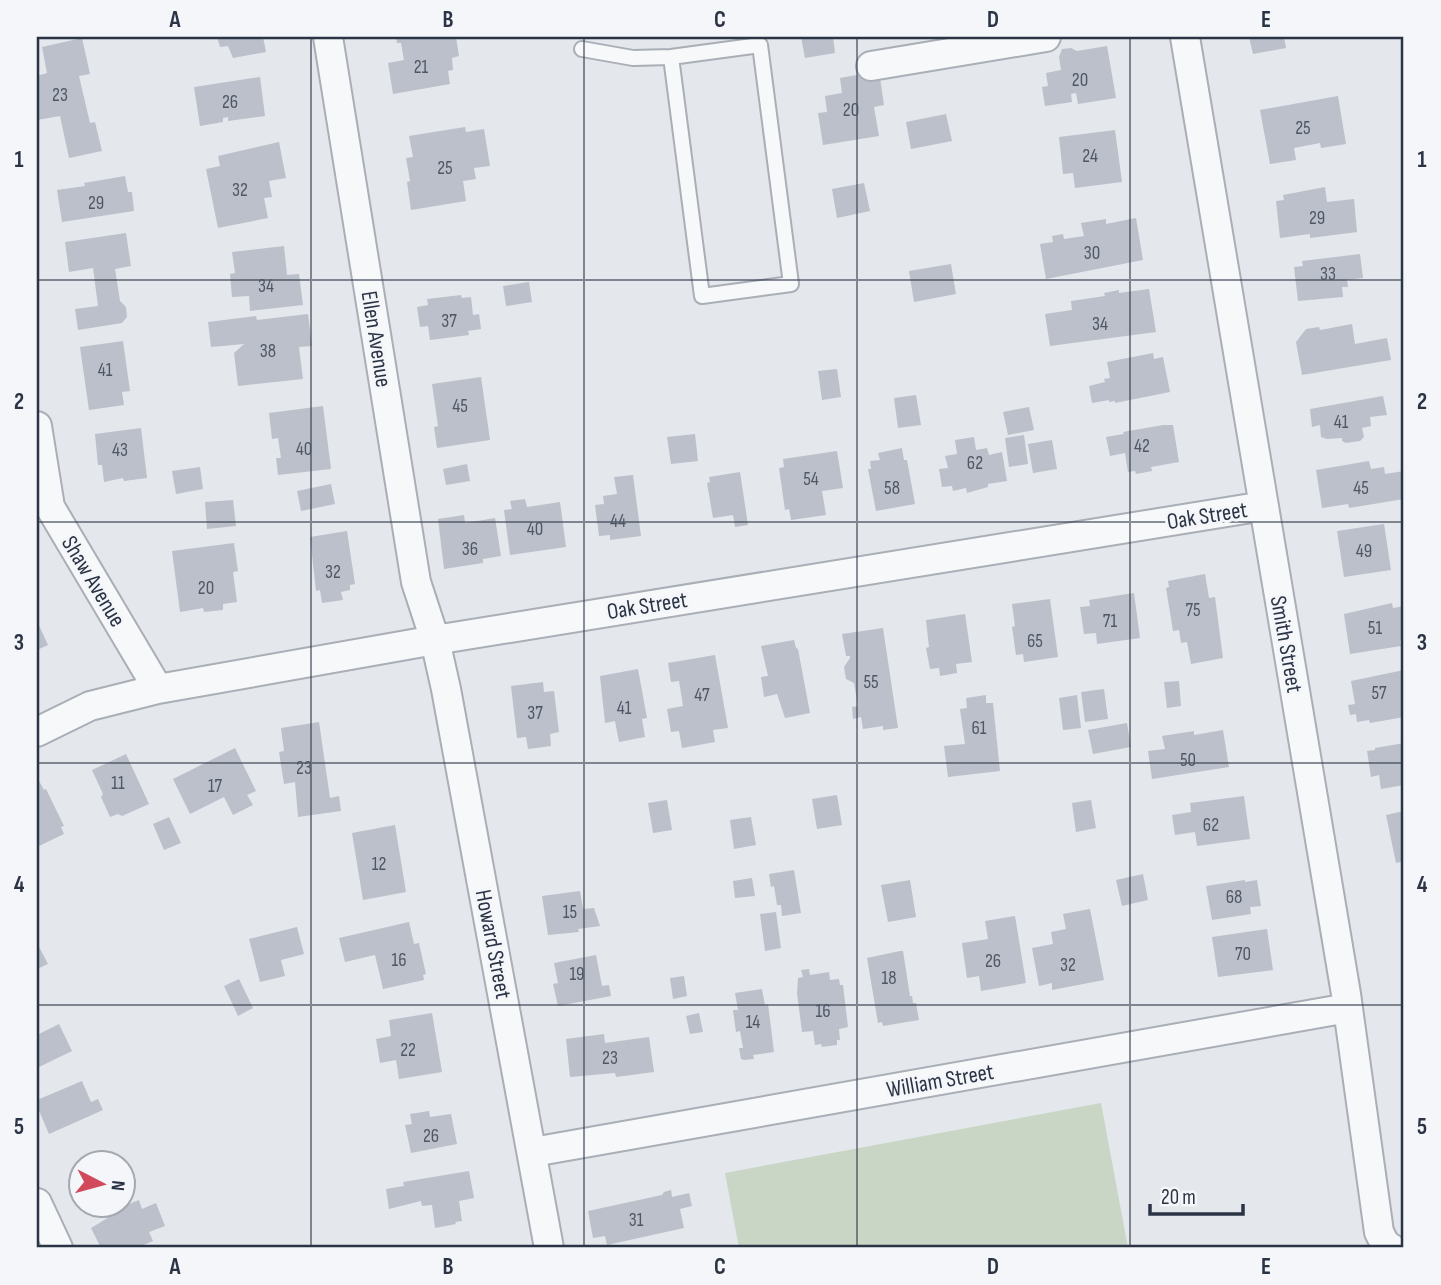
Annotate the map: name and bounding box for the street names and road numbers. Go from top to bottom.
street label: Ellen Avenue [355,289,397,389]
street label: Oak Street [1165,496,1249,536]
street label: Shaw Avenue [55,531,131,632]
street label: Oak Street [605,586,689,626]
street label: Smith Street [1264,594,1308,695]
street label: Howard Street [469,887,517,1001]
street label: William Street [884,1058,996,1104]

